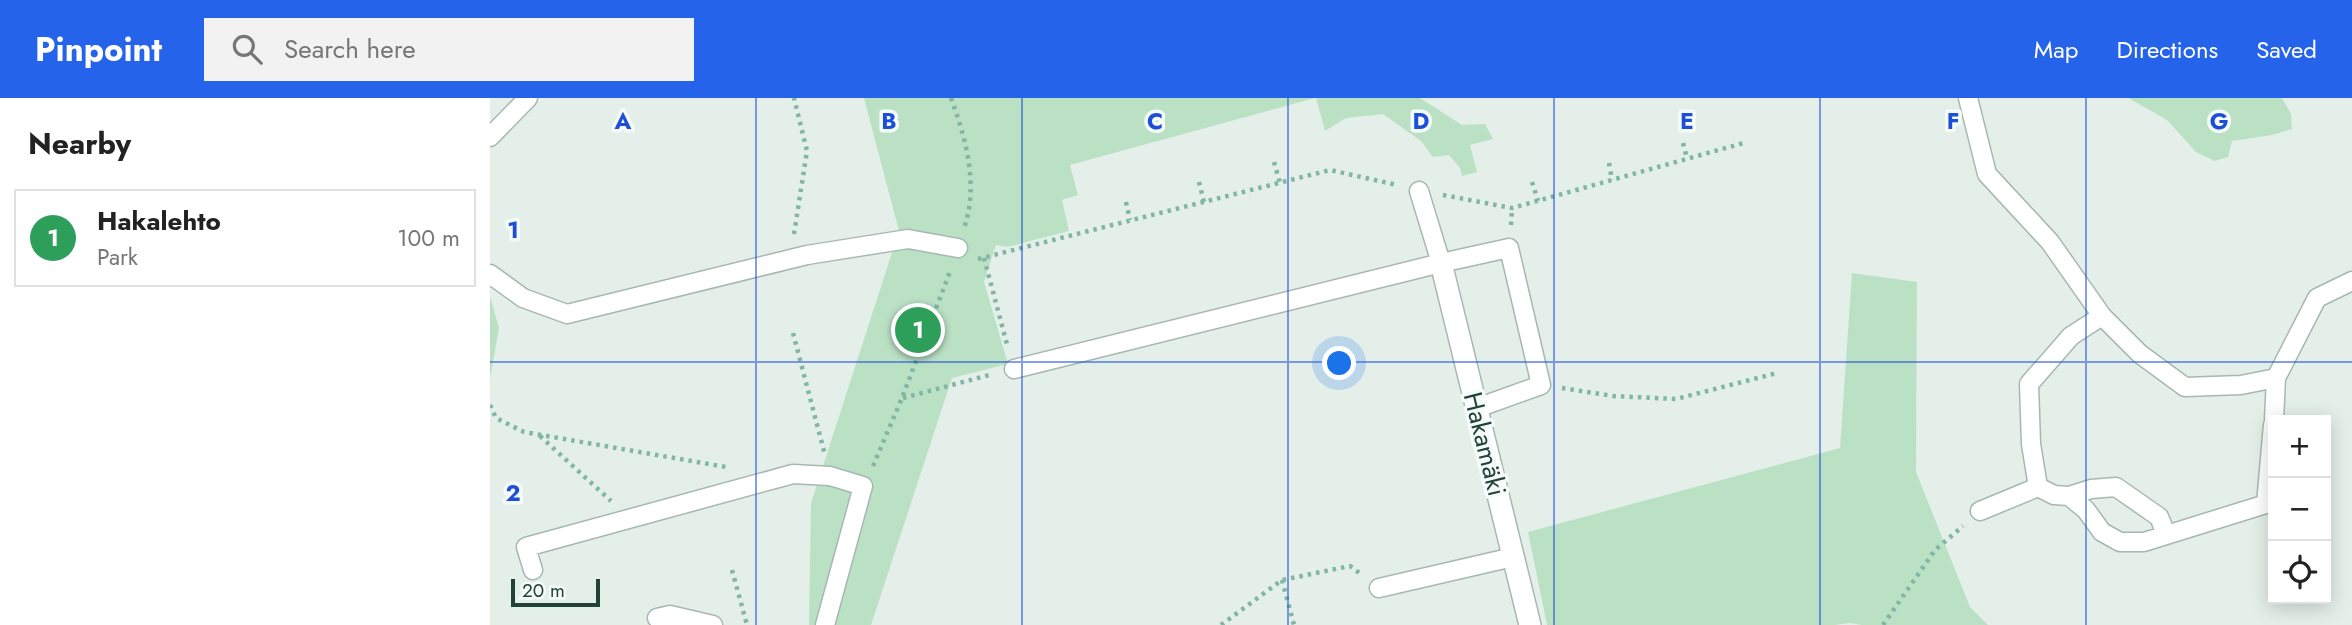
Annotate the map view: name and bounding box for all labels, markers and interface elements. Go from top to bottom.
search box [204,18,694,81]
text: Pinpoint [35,26,162,73]
icon: search [228,30,266,68]
text: Search here [284,30,416,68]
text: Map [2034,32,2079,67]
text: Directions [2117,32,2218,67]
text: Saved [2256,32,2317,67]
text: A [614,104,632,138]
text: B [881,104,897,138]
text: C [1147,104,1163,138]
text: D [1413,104,1430,138]
text: E [1680,104,1694,138]
text: F [1947,104,1959,138]
text: G [2210,104,2228,138]
text: Nearby [28,122,131,165]
text: Hakalehto [97,202,221,240]
text: 1 [507,213,519,247]
text: 1 [47,221,59,255]
text: 100 m [397,221,460,255]
text: Park [97,240,138,274]
pin: 1 [895,304,941,356]
your location [1322,346,1356,380]
street label: Hakamäki [1454,388,1516,500]
map controls [2268,415,2331,604]
button: + [2268,415,2331,478]
text: 2 [505,476,521,510]
button: − [2268,478,2331,541]
button: locate [2268,541,2331,604]
scale bar [511,576,600,608]
text: 20 m [522,577,565,604]

